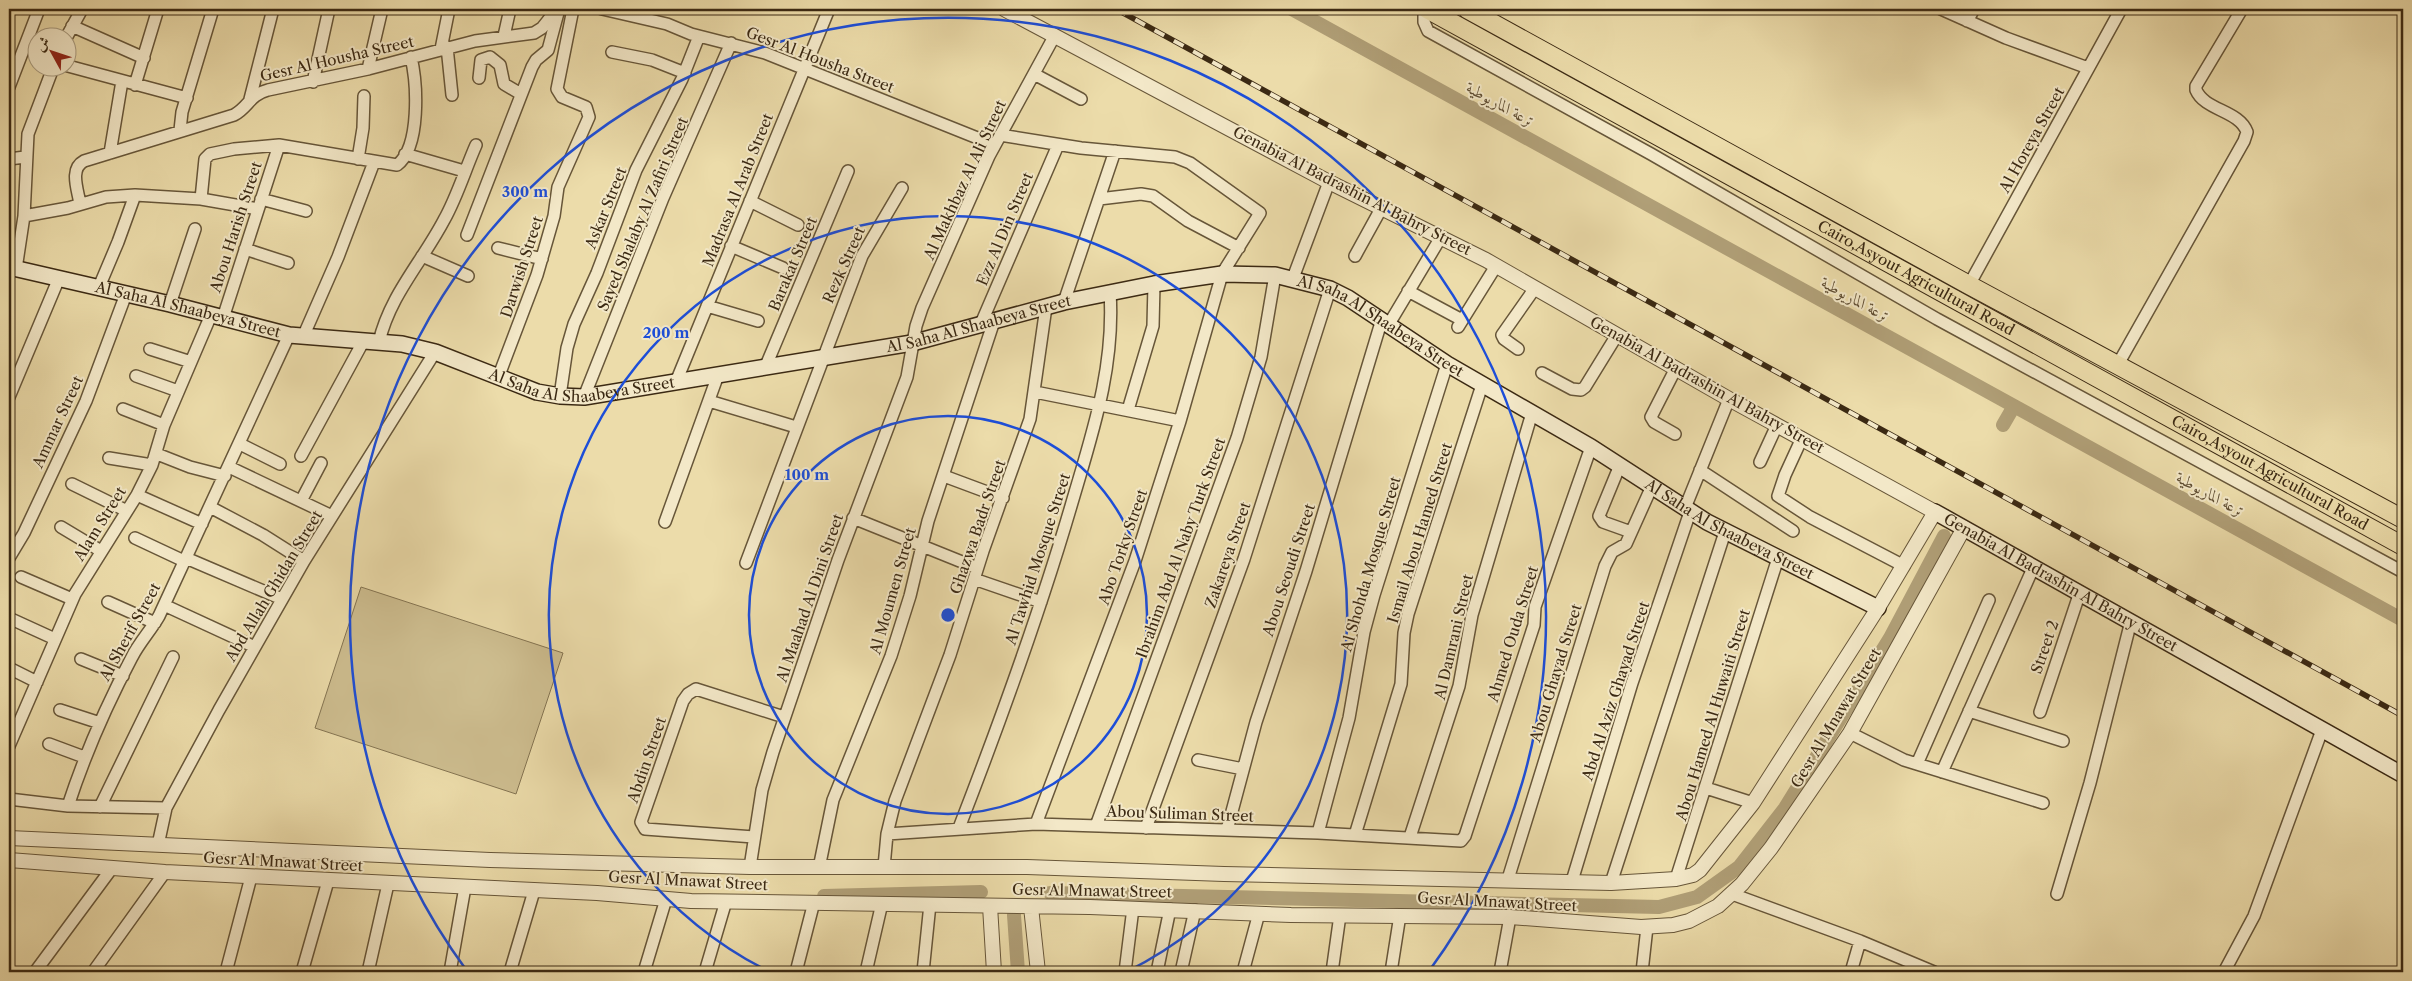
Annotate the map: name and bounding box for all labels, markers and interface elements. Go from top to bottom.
street label: Gesr Al Housha Street [743,23,898,97]
north arrow [28,28,78,78]
street label: Gesr Al Housha Street [258,31,416,85]
text: ش [31,32,53,55]
water label: ترعة الماريوطية [1461,76,1539,132]
street label: Al Horeya Street [1994,83,2069,197]
street label: Al Makhbaz Al Ali Street [919,96,1010,264]
street label: Madrasa Al Arab Street [698,110,777,269]
street label: Sayed Shalaby Al Zafiri Street [593,113,692,314]
street label: Genabia Al Badrashin Al Bahry Street [1230,122,1475,260]
street label: Abou Harish Street [205,158,266,296]
street label: Askar Street [580,164,631,252]
street label: Ezz Al Din Street [972,169,1037,288]
text: 300 m [502,182,548,201]
street label: Darwish Street [496,213,547,320]
street label: Barakat Street [764,213,821,314]
street label: Cairo,Asyout Agricultural Road [1814,216,2018,339]
street label: Rezk Street [818,223,869,306]
street label: Al Saha Al Shaabeya Street [1294,271,1468,381]
water label: ترعة الماريوطية [1816,271,1894,327]
street label: Al Saha Al Shaabeya Street [93,277,283,342]
street label: Al Saha Al Shaabeya Street [884,291,1073,356]
street label: Genabia Al Badrashin Al Bahry Street [1587,312,1828,457]
text: 200 m [643,323,689,342]
street label: Al Saha Al Shaabeya Street [485,364,677,406]
street label: Ammar Street [27,372,87,472]
street label: Cairo,Asyout Agricultural Road [2168,411,2372,534]
street label: Ibrahim Abd Al Naby Turk Street [1132,434,1230,661]
street label: Ismail Abou Hamed Street [1383,440,1456,625]
street label: Ghazwa Badr Street [946,456,1010,597]
text: 100 m [785,465,829,484]
water label: ترعة الماريوطية [2171,466,2249,522]
street label: Al Tawhid Mosque Street [1000,470,1075,648]
street label: Al Shohda Mosque Street [1336,474,1405,654]
street label: Al Saha Al Shaabeya Street [1641,474,1818,583]
street label: Alam Street [69,483,130,565]
street label: Abo Torky Street [1094,486,1151,608]
street label: Zakareya Street [1201,499,1255,610]
street label: Abou Seoudi Street [1258,500,1319,640]
street label: Abd Allah Ghidan Street [220,506,327,666]
street label: Genabia Al Badrashin Al Bahry Street [1940,509,2182,656]
street label: Al Maahad Al Dini Street [771,510,848,686]
street label: Al Moumen Street [865,525,920,657]
street label: Ahmed Ouda Street [1483,563,1542,705]
street label: Al Damrani Street [1430,572,1477,702]
street label: Al Sherif Street [94,579,165,685]
street label: Abd Al Aziz Ghayad Street [1577,598,1654,784]
street label: Abou Ghayad Street [1525,601,1586,745]
centre of rings [939,606,957,624]
street label: Abou Hamed Al Huwaiti Street [1671,606,1754,824]
street label: Street 2 [2027,618,2062,676]
street label: Gesr Al Mnawat Street [1786,644,1885,791]
street label: Abdin Street [623,714,670,806]
street label: Abou Suliman Street [1105,801,1255,826]
street label: Gesr Al Mnawat Street [203,848,364,875]
street label: Gesr Al Mnawat Street [608,867,769,894]
street label: Gesr Al Mnawat Street [1012,880,1173,901]
street label: Gesr Al Mnawat Street [1417,888,1578,915]

